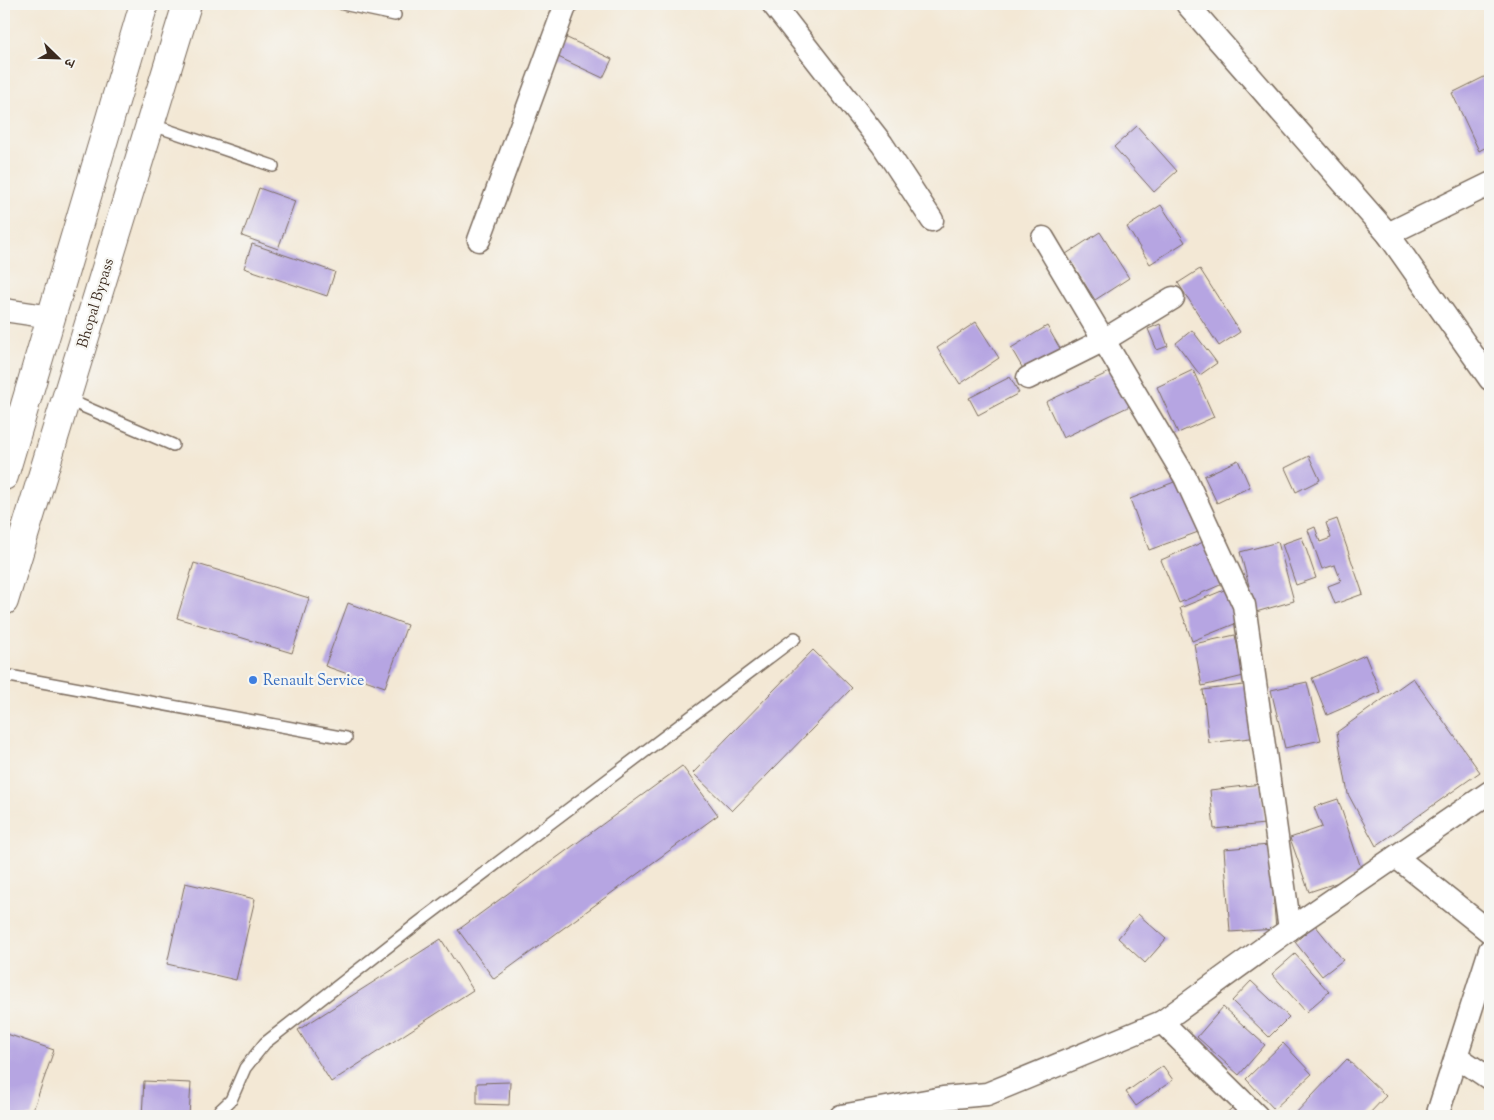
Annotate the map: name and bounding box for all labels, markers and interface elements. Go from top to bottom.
north arrow [32,32,82,82]
text: उ [57,54,79,70]
street label: Bhopal Bypass [73,256,120,351]
place label: Renault Service [263,671,364,692]
marker: Renault Service [247,674,259,686]

